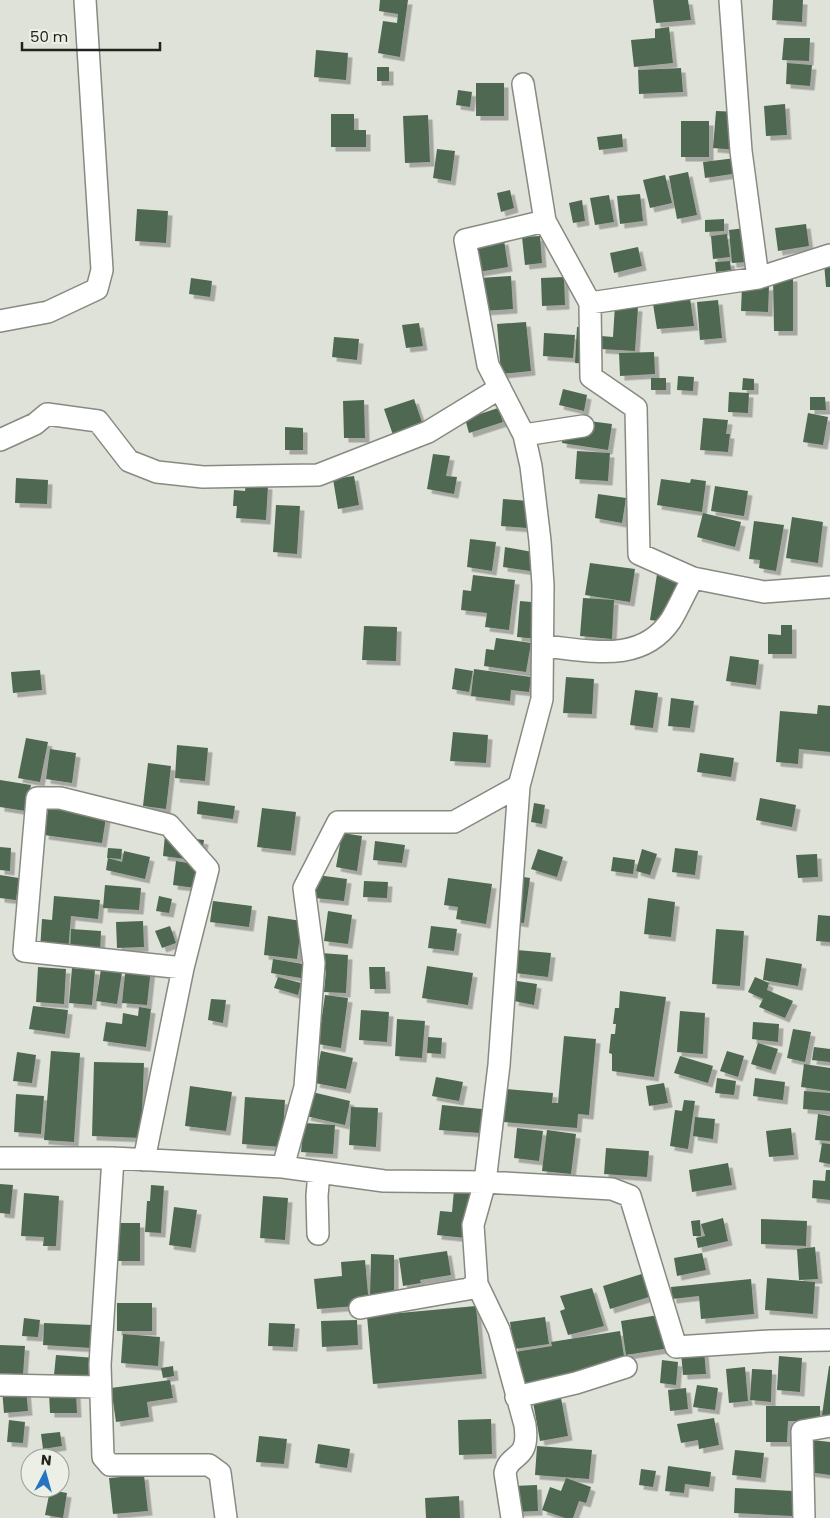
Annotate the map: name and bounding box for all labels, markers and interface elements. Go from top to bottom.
scale bar [22,20,160,52]
text: 50 m [30,26,68,47]
north arrow [20,1448,70,1498]
text: N [40,1450,53,1471]

